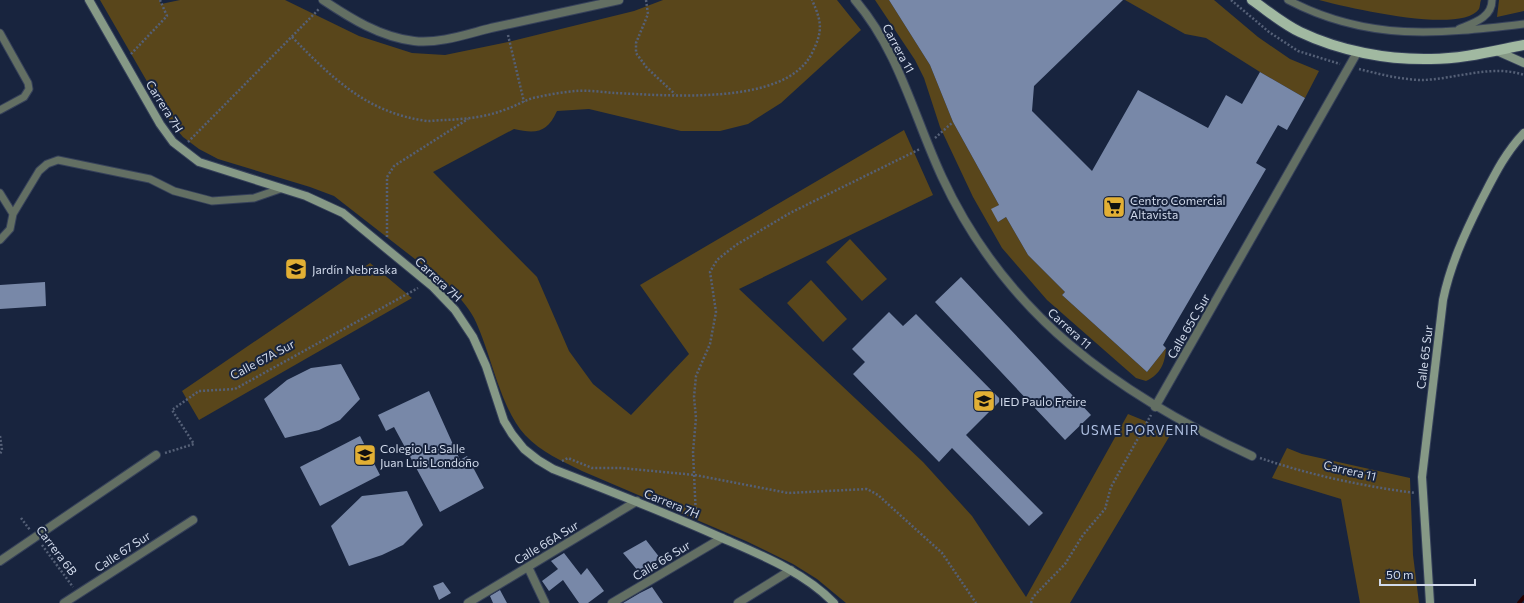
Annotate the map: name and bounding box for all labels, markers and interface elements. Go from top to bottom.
street label: Carrera 11 [880,21,918,75]
street label: Carrera 7H [143,77,187,135]
place label: Centro Comercial Altavista [1130,193,1226,221]
supermarket icon: Centro Comercial Altavista [1101,194,1127,220]
street label: Carrera 7H [413,254,465,304]
school or university icon: Jardín Nebraska [283,256,309,282]
place label: Jardín Nebraska [312,262,397,277]
street label: Calle 65C Sur [1164,291,1212,361]
street label: Carrera 11 [1045,305,1095,351]
street label: Calle 65 Sur [1413,324,1435,390]
street label: Calle 67A Sur [227,336,297,382]
school or university icon: IED Paulo Freire [971,388,997,414]
place label: IED Paulo Freire [1000,394,1086,408]
district label: USME PORVENIR [1081,422,1199,438]
place label: Colegio La Salle Juan Luis Londoño [380,441,479,470]
school or university icon: Colegio La Salle Juan Luis Londoño [352,442,378,468]
street label: Carrera 11 [1322,457,1378,483]
street label: Carrera 7H [642,485,702,521]
street label: Calle 66A Sur [511,517,581,567]
street label: Carrera 6B [34,522,80,578]
street label: Calle 67 Sur [92,528,153,574]
street label: Calle 66 Sur [630,537,692,583]
scale bar [1380,561,1475,587]
text: 50 m [1386,567,1414,581]

